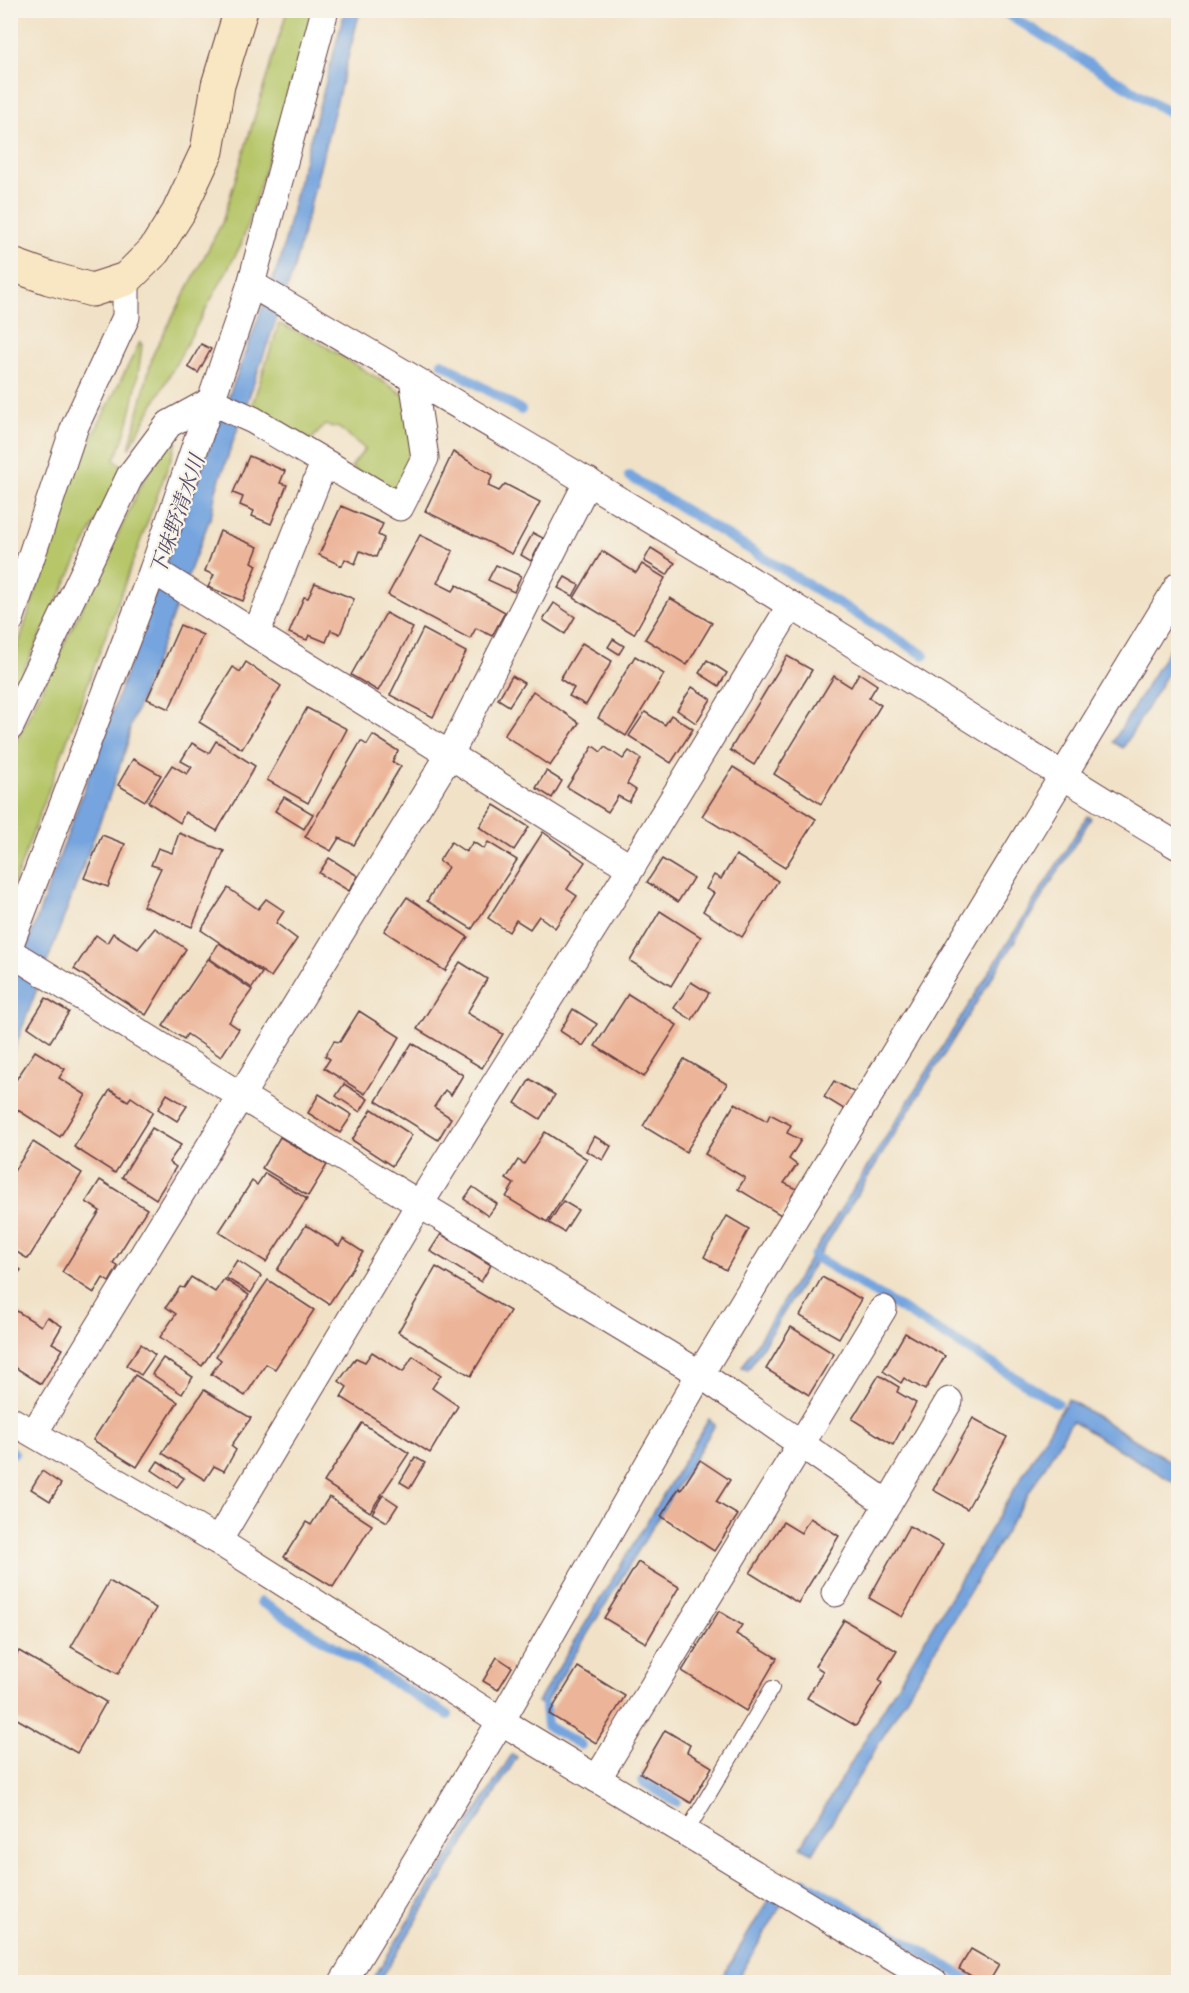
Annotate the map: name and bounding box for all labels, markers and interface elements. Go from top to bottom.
water label: 下味野清水川 [145,449,210,579]

